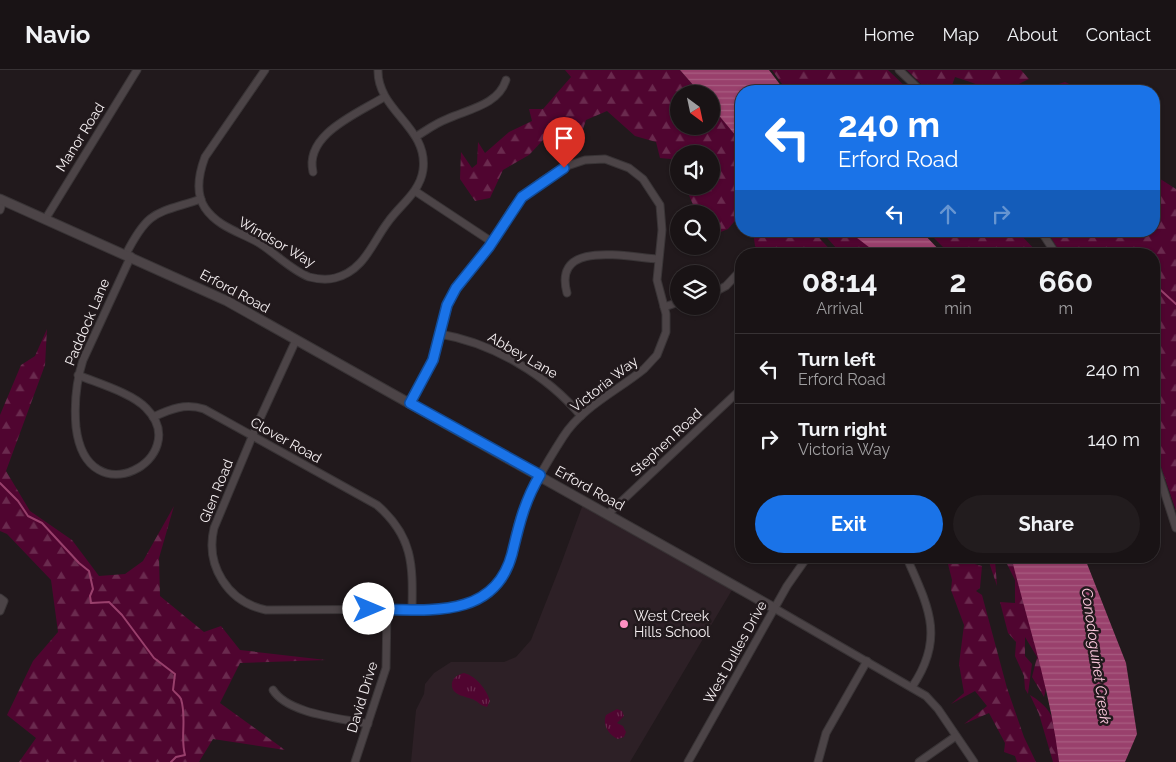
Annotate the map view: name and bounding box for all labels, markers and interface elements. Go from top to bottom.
text: Navio [25,20,90,49]
text: Home [863,24,914,45]
text: Map [942,24,979,45]
text: About [1007,24,1058,45]
text: Contact [1086,24,1151,45]
north arrow [670,85,720,135]
map controls [670,85,720,315]
street label: Manor Road [53,100,107,174]
text: 240 m [838,104,940,145]
icon: left [755,105,820,170]
pin [543,117,585,168]
icon: arrive [550,124,578,152]
button: sound [670,145,720,195]
text: Erford Road [838,146,958,172]
icon: left [881,200,909,228]
icon: ahead [934,200,962,228]
icon: right [987,200,1015,228]
button: search [670,205,720,255]
street label: Windsor Way [236,214,319,271]
text: 08:14 [802,264,878,299]
text: 2 [950,264,966,299]
text: 660 [1038,264,1093,299]
button: layers [670,265,720,315]
street label: Erford Road [197,266,273,316]
street label: Paddock Lane [61,276,113,368]
text: Arrival [816,299,863,318]
text: min [944,299,972,318]
text: m [1059,299,1073,318]
street label: Abbey Lane [485,329,561,381]
text: Turn left [798,348,875,370]
street label: Victoria Way [567,353,641,415]
icon: left [755,355,783,383]
text: 240 m [1086,358,1140,380]
text: Erford Road [798,370,886,389]
street label: Stephen Road [627,405,705,479]
street label: Clover Road [248,414,324,466]
text: Turn right [798,418,887,440]
icon: right [755,425,783,453]
text: 140 m [1088,428,1140,450]
text: Victoria Way [798,440,890,459]
street label: Glen Road [196,457,236,525]
street label: Erford Road [553,462,627,514]
button: Exit [755,495,943,553]
button: Share [953,495,1140,553]
position arrow [342,582,394,634]
water label: Conodoguinet Creek [1078,587,1114,725]
street label: West Dulles Drive [700,598,770,706]
place label: West Creek Hills School [634,608,710,640]
marker: West Creek Hills School [618,618,630,630]
street label: David Drive [344,659,380,735]

